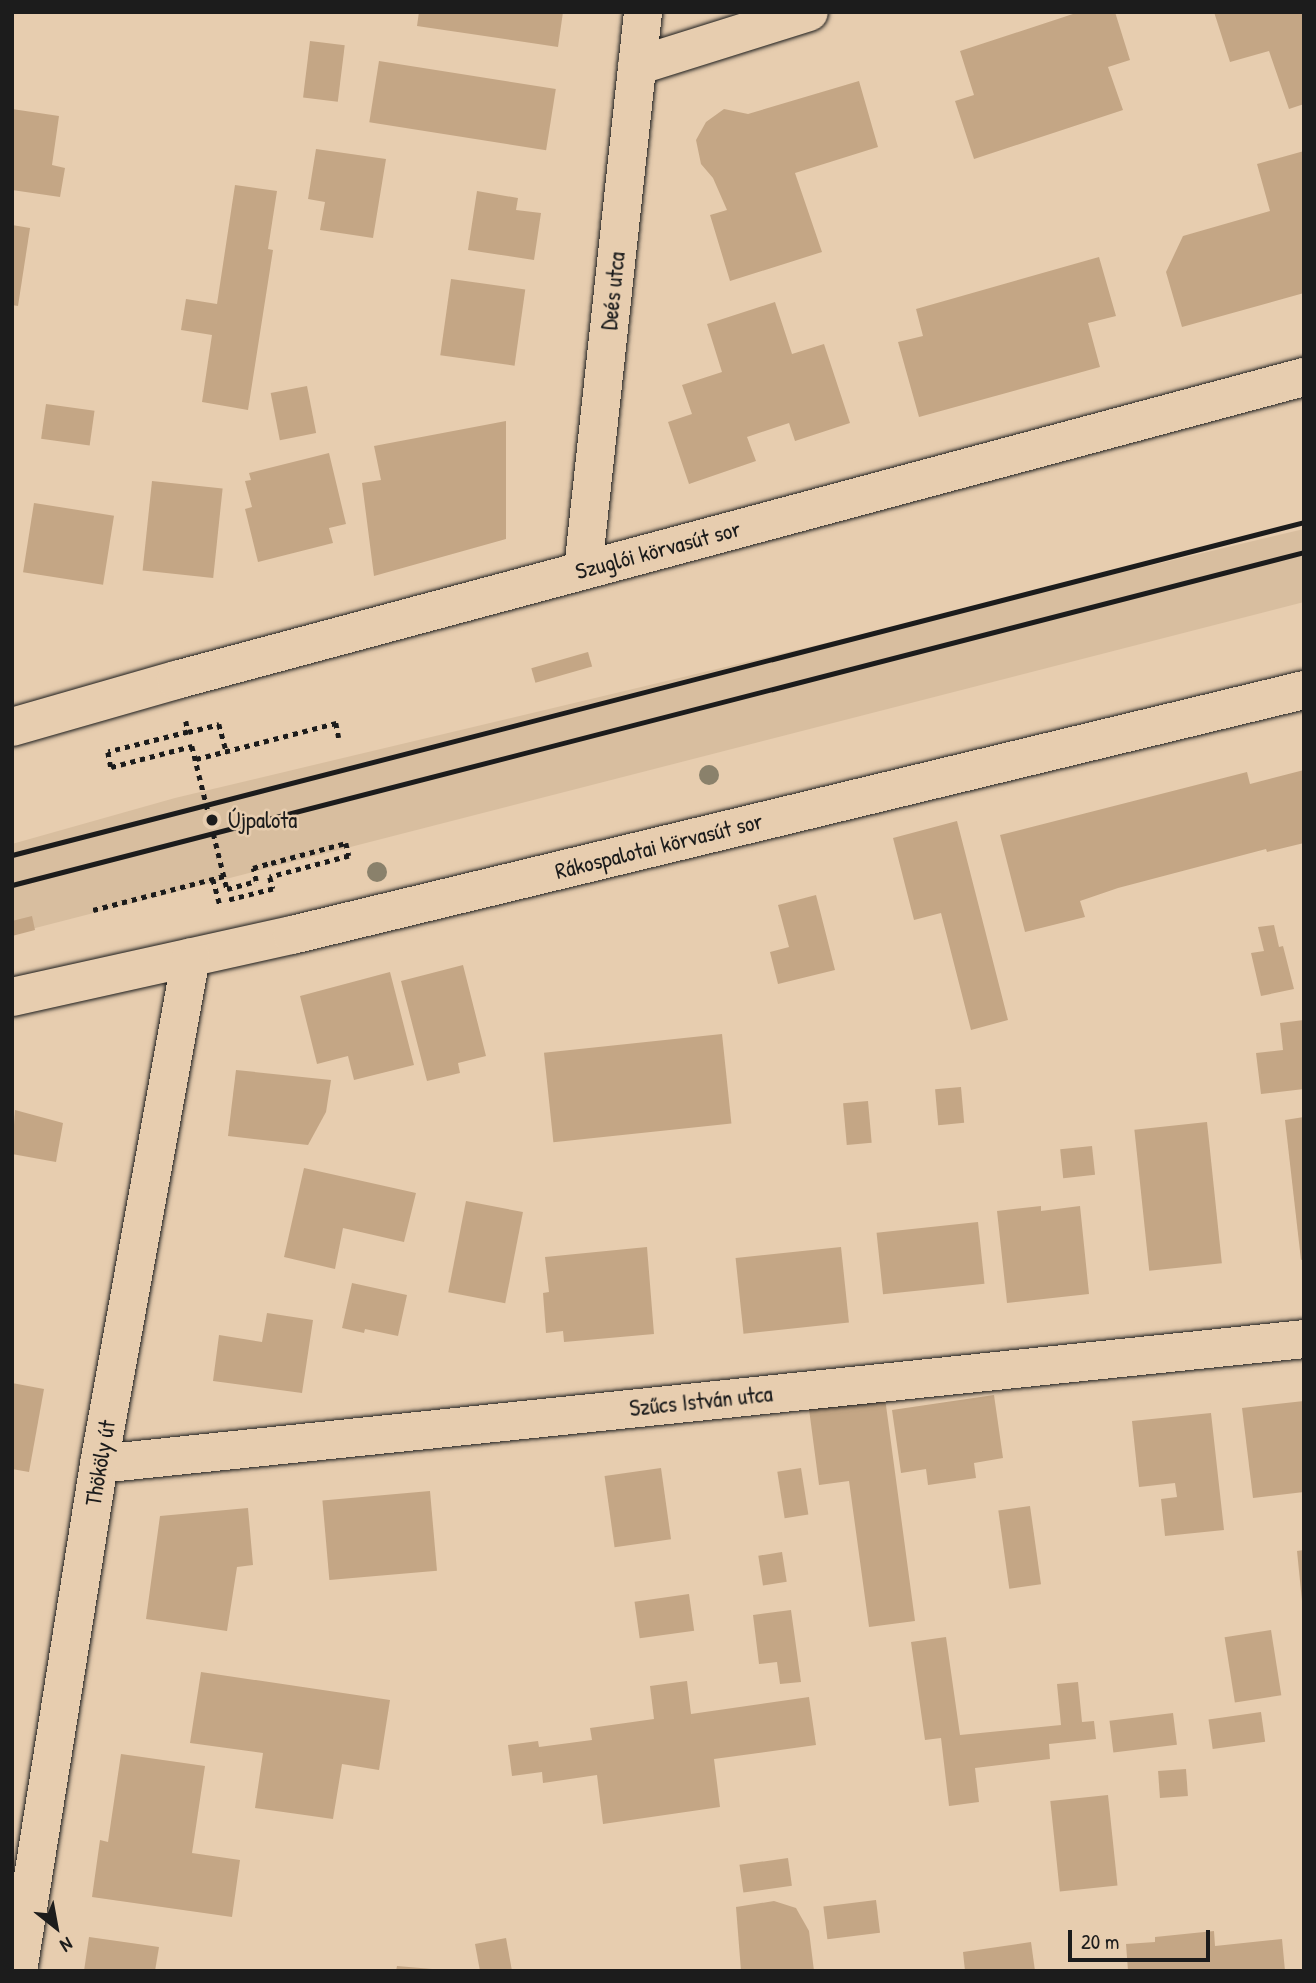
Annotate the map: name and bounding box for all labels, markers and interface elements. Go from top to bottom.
street label: Deés utca [595,251,631,331]
street label: Szuglói körvasút sor [572,515,744,585]
place label: Újpalota [228,806,297,834]
street label: Rákospalotai körvasút sor [552,807,766,885]
marker: Újpalota [202,810,222,830]
street label: Szűcs István utca [628,1380,774,1422]
street label: Thököly út [79,1418,121,1508]
north arrow [21,1892,91,1962]
scale bar [1071,1916,1213,1960]
text: 20 m [1081,1927,1119,1956]
text: N [56,1931,78,1959]

